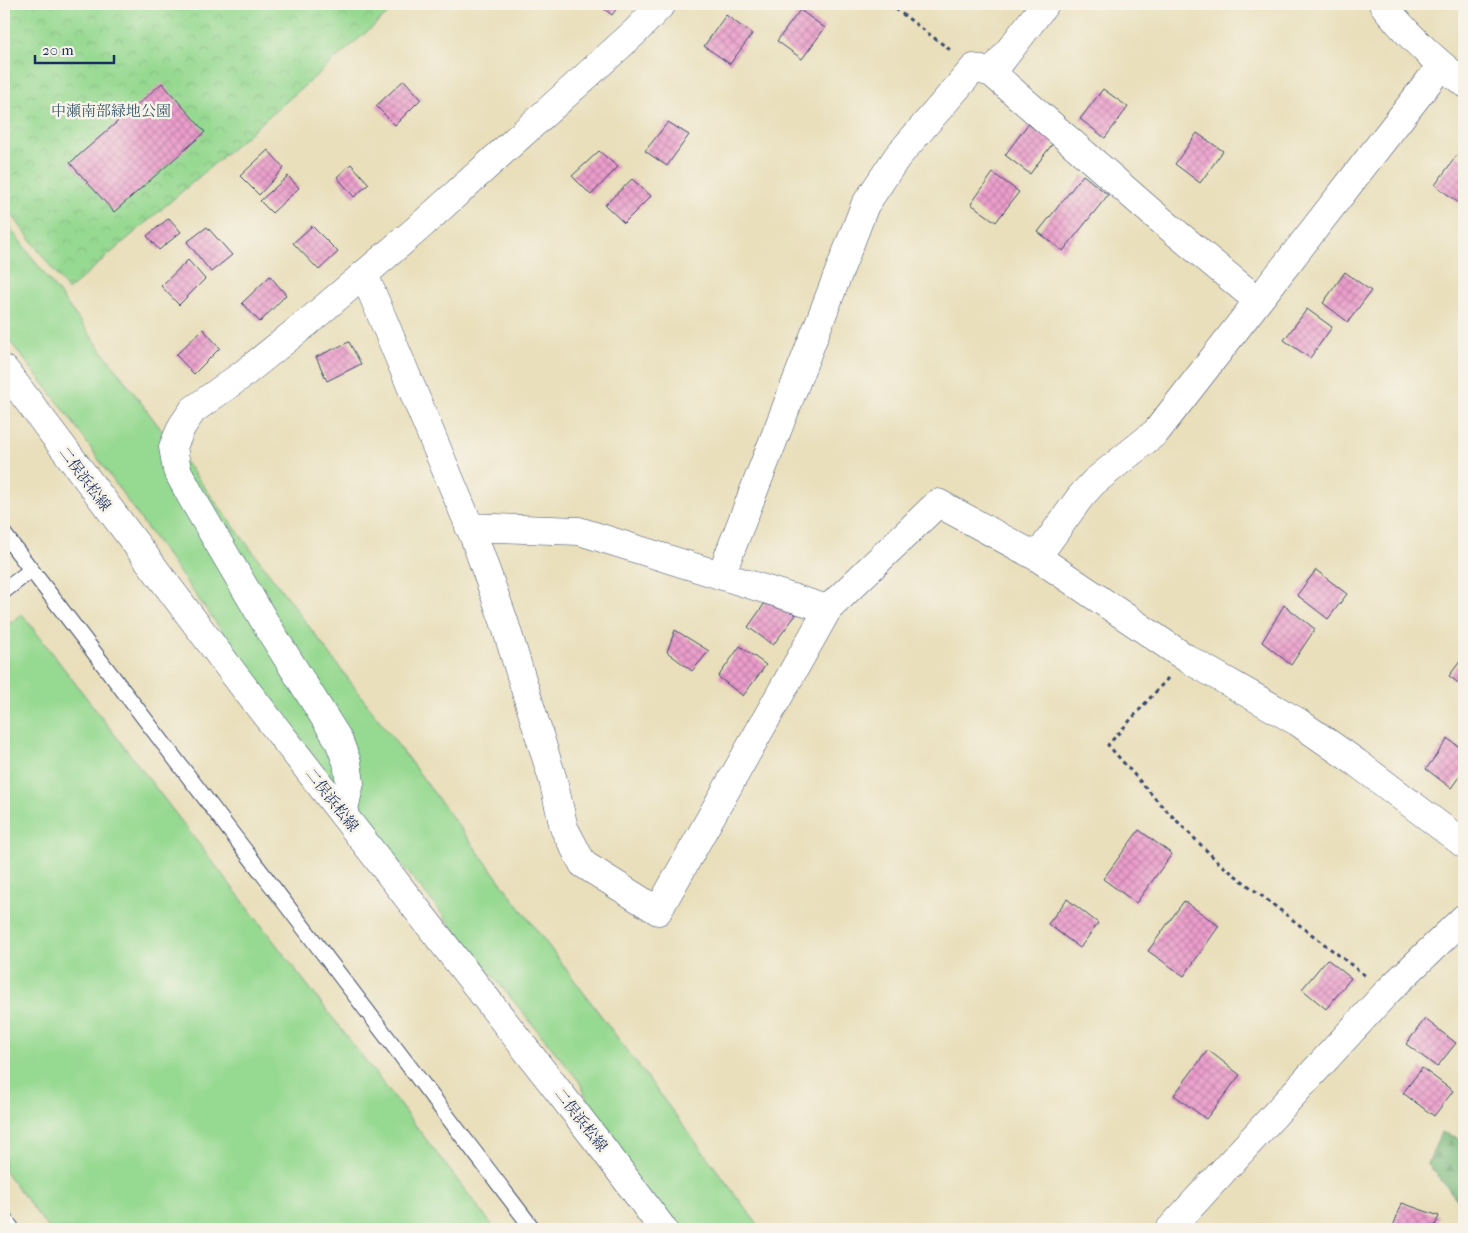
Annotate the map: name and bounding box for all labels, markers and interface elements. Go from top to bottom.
scale bar [35,32,114,64]
text: 20 m [42,41,74,59]
park label: 中瀬南部緑地公園 [51,102,171,120]
street label: 二俣浜松線 [55,444,115,514]
street label: 二俣浜松線 [302,765,362,835]
street label: 二俣浜松線 [551,1085,611,1155]

